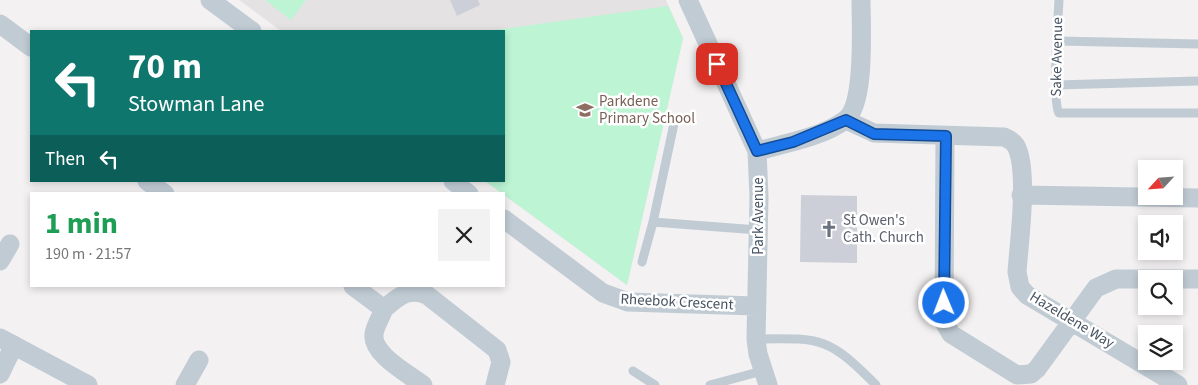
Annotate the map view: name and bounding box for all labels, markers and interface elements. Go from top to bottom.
street label: Sake Avenue [1046,17,1068,97]
text: 70 m [128,42,202,92]
pin [696,43,738,85]
icon: left [45,50,110,115]
icon: arrive [703,50,731,78]
text: Stowman Lane [128,88,265,120]
place label: Parkdene Primary School [599,91,695,129]
school or university icon: Parkdene Primary School [575,100,595,120]
icon: left [95,145,123,173]
text: Then [45,146,85,173]
north arrow [1138,160,1182,205]
map controls [1138,160,1183,370]
street label: Park Avenue [748,177,769,255]
text: 1 min [45,202,118,245]
button: close [438,209,490,261]
place label: St Owen's Cath. Church [843,210,924,248]
button: sound [1138,215,1183,260]
church icon: St Owen's Cath. Church [819,219,839,239]
text: 190 m · 21:57 [45,243,132,265]
button: search [1138,270,1183,315]
position arrow [917,276,969,328]
street label: Hazeldene Way [1026,286,1118,354]
street label: Rheebok Crescent [620,289,734,315]
button: layers [1138,325,1183,370]

